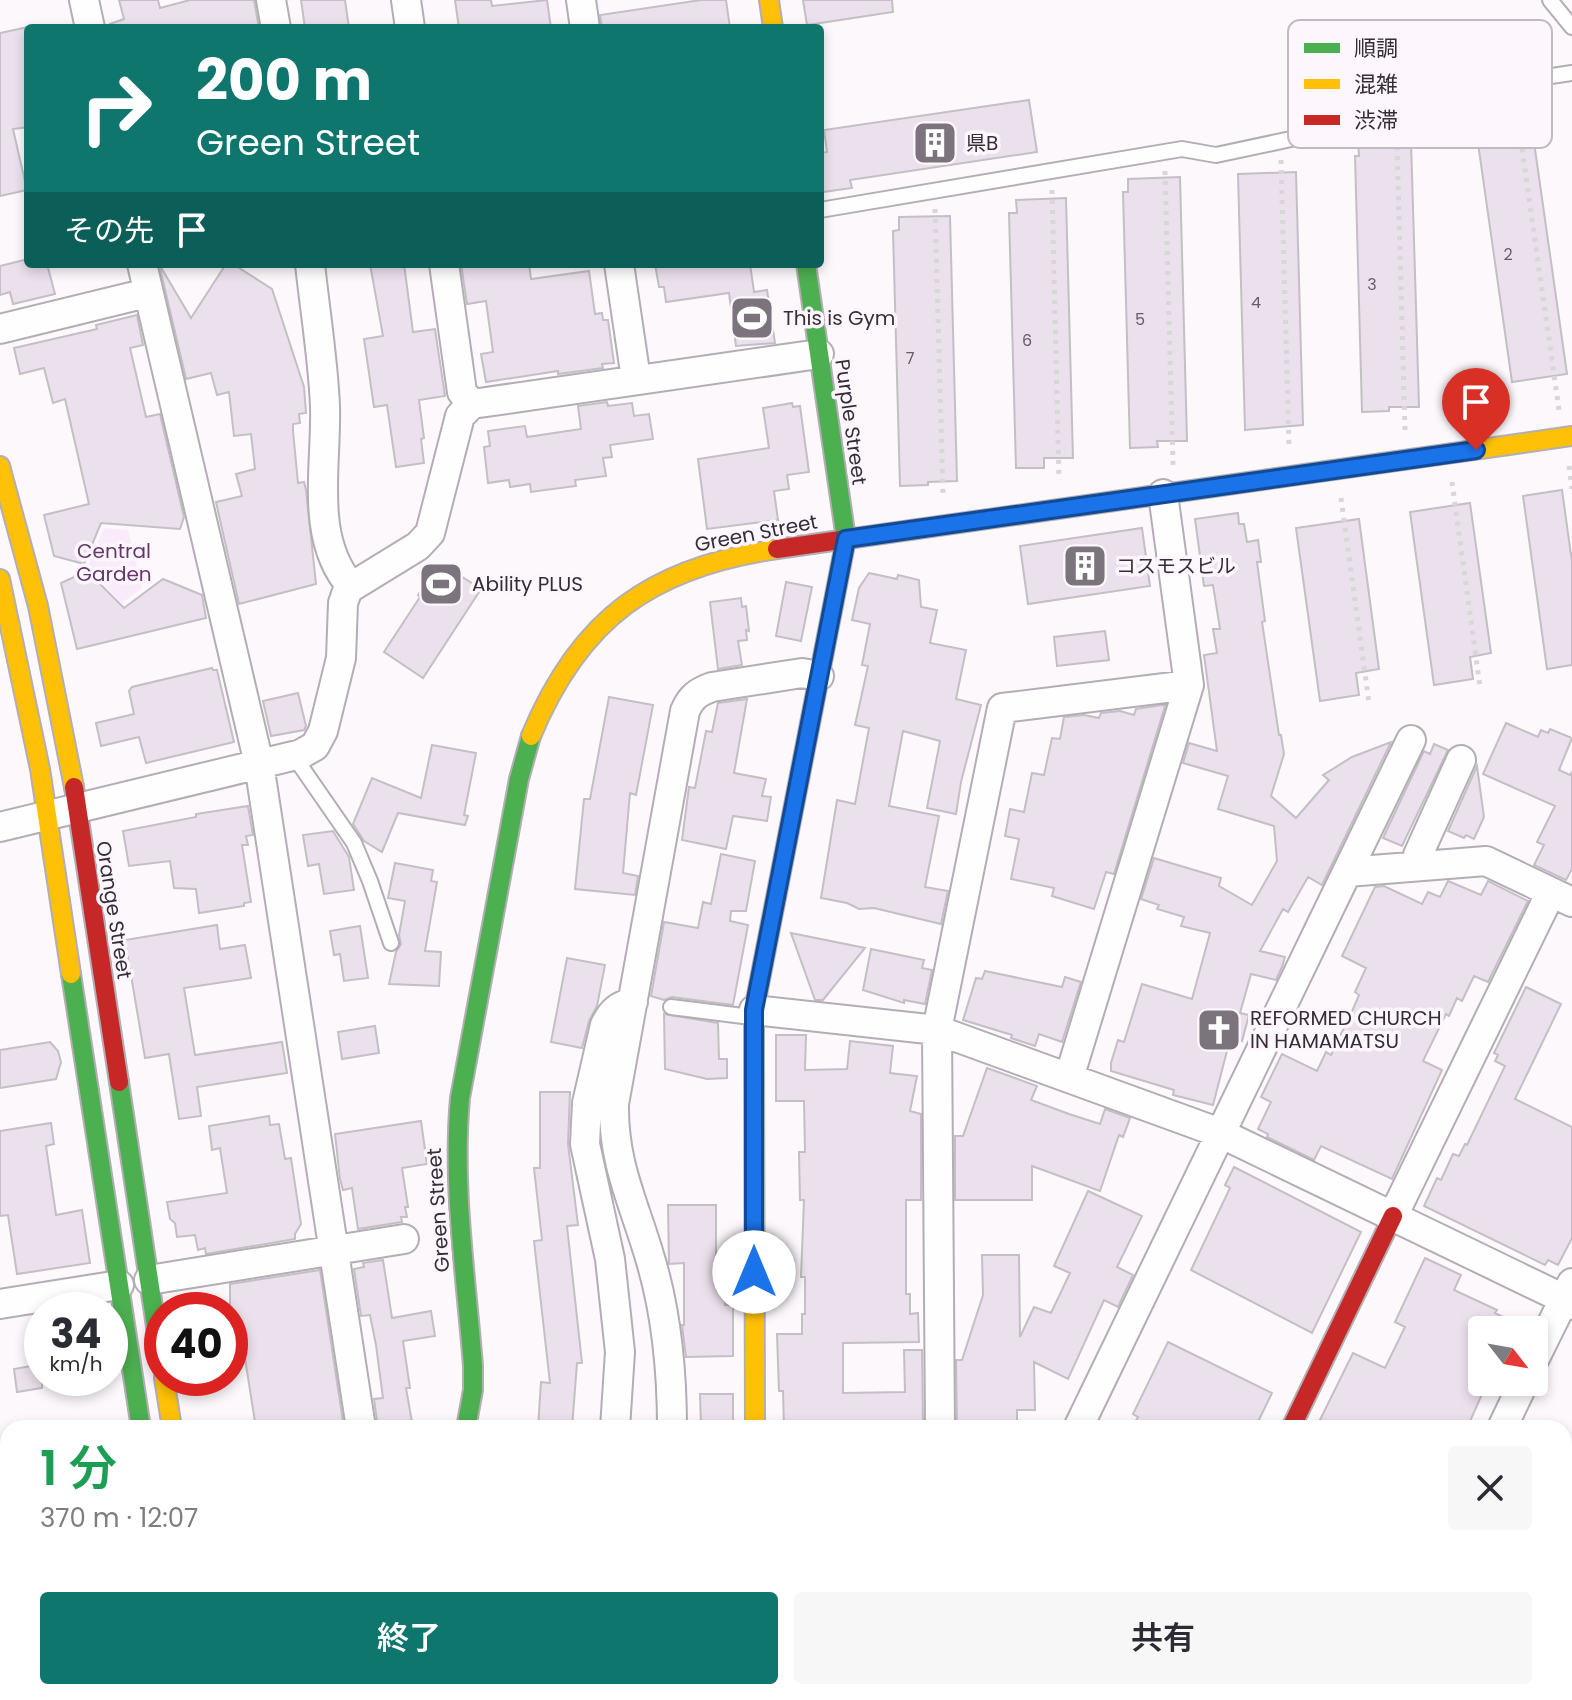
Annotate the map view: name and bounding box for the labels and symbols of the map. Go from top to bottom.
legend [1288,20,1552,148]
text: 順調 [1354,33,1398,64]
text: 混雑 [1354,69,1398,100]
text: 渋滞 [1354,105,1398,136]
building icon: 県B [911,119,959,167]
place label: 県B [966,129,998,157]
house number: 2 [1503,243,1513,266]
house number: 3 [1367,273,1377,296]
house number: 4 [1251,291,1261,314]
sports icon: This is Gym [728,294,776,342]
place label: This is Gym [783,304,895,332]
house number: 5 [1135,308,1145,331]
house number: 6 [1022,329,1032,352]
house number: 7 [906,347,915,370]
street label: Purple Street [828,357,874,487]
pin [1442,368,1510,450]
street label: Green Street [692,507,820,559]
park label: Central Garden [76,537,152,588]
building icon: コスモスビル [1061,542,1109,590]
place label: コスモスビル [1116,552,1236,580]
sports icon: Ability PLUS [417,560,465,608]
place label: Ability PLUS [472,570,583,598]
street label: Orange Street [89,839,139,981]
place label: REFORMED CHURCH IN HAMAMATSU [1250,1004,1442,1055]
church icon: REFORMED CHURCH IN HAMAMATSU [1195,1006,1243,1054]
street label: Green Street [420,1147,456,1273]
position arrow [712,1230,796,1314]
speed limit sign: 40 [144,1292,248,1396]
north arrow [1468,1316,1548,1396]

